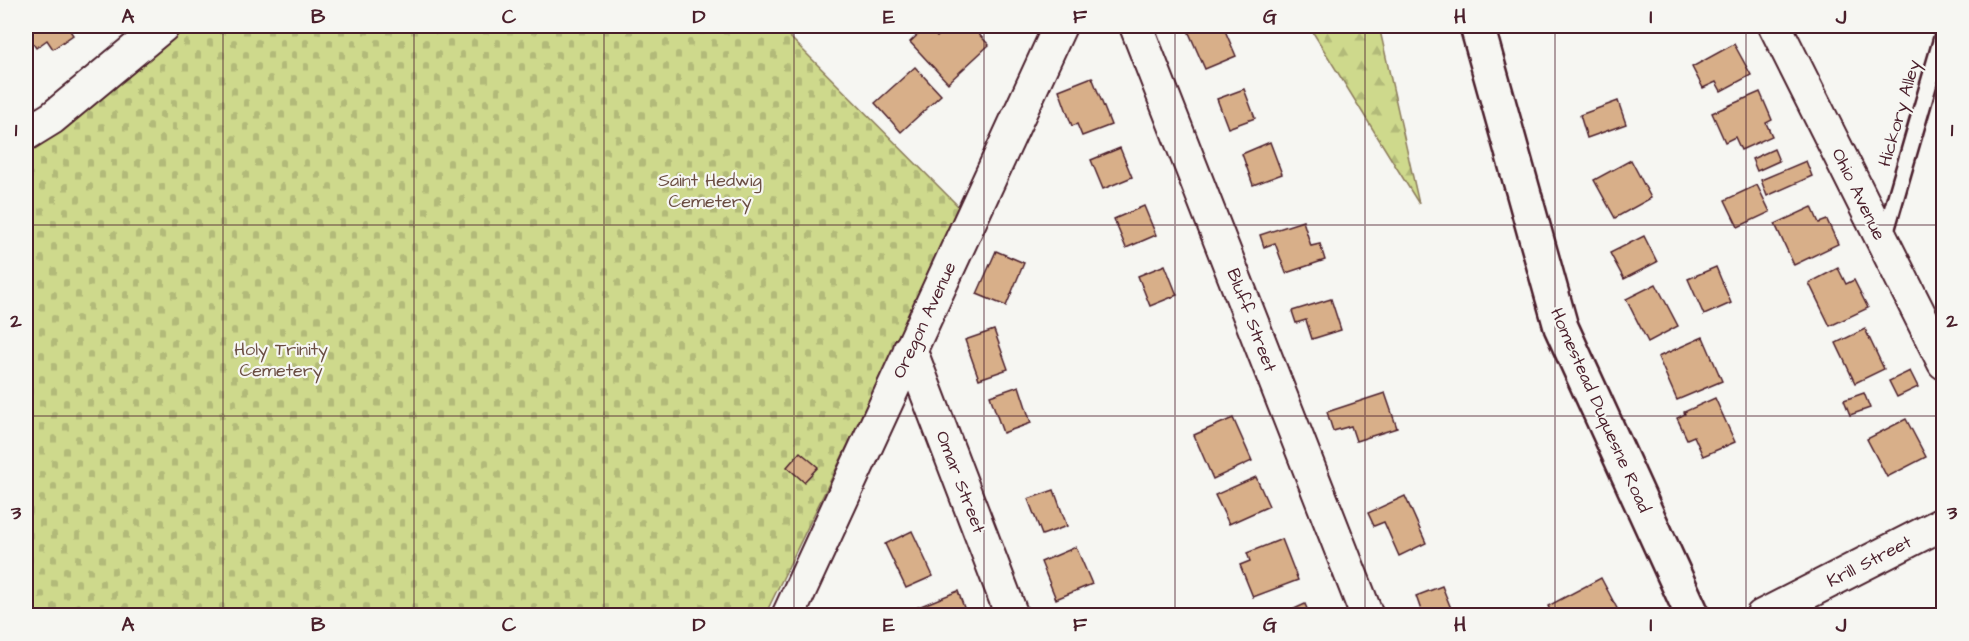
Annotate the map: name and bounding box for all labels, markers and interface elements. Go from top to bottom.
text: A [122,3,135,31]
text: B [311,3,326,31]
text: C [502,3,517,31]
text: D [693,3,706,31]
text: E [883,3,895,31]
text: F [1073,3,1088,31]
text: G [1263,3,1277,31]
text: H [1454,3,1466,31]
text: I [1649,3,1653,31]
text: J [1835,3,1847,31]
street label: Hickory Alley [1872,57,1928,170]
text: 1 [15,116,18,144]
text: 1 [1951,116,1954,144]
street label: Ohio Avenue [1826,144,1892,245]
park label: Saint Hedwig Cemetery [658,168,762,215]
street label: Oregon Avenue [887,258,963,383]
street label: Bluff Street [1220,265,1283,376]
street label: Homestead Duquesne Road [1544,304,1657,517]
text: 2 [9,307,22,335]
text: 2 [1945,307,1958,335]
park label: Holy Trinity Cemetery [234,337,328,384]
street label: Omar Street [930,427,992,538]
text: 3 [10,499,22,527]
text: 3 [1946,499,1958,527]
street label: Krill Street [1823,529,1917,593]
text: A [122,611,135,639]
text: B [311,611,326,639]
text: C [502,611,517,639]
text: D [693,611,706,639]
text: E [883,611,895,639]
text: F [1073,611,1088,639]
text: G [1263,611,1277,639]
text: H [1454,611,1466,639]
text: I [1649,611,1653,639]
text: J [1835,611,1847,639]

